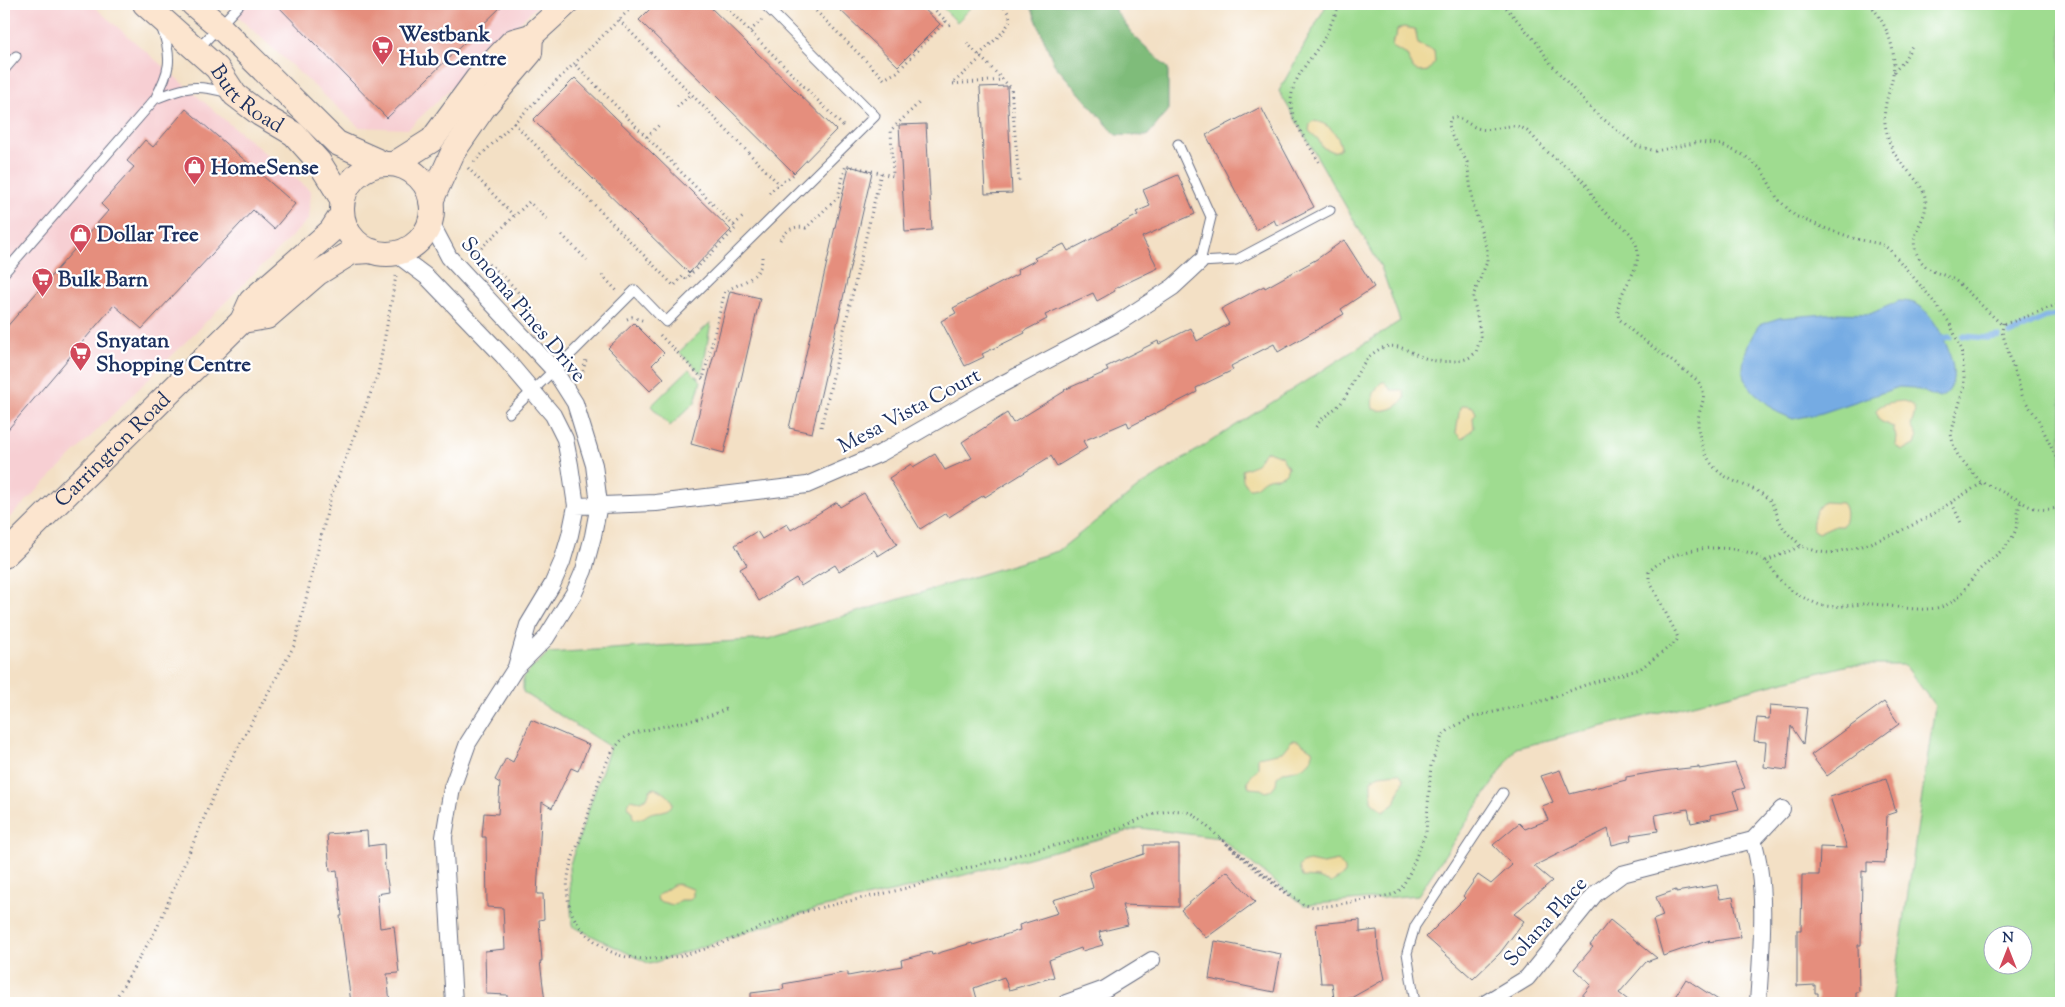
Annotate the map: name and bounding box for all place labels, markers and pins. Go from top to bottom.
place label: Westbank Hub Centre [399,21,507,75]
supermarket icon: Westbank Hub Centre [371,34,395,65]
place label: HomeSense [211,154,319,184]
shop icon: HomeSense [183,155,207,186]
place label: Dollar Tree [97,221,199,251]
shop icon: Dollar Tree [69,222,93,253]
place label: Bulk Barn [58,266,149,296]
supermarket icon: Bulk Barn [30,267,54,298]
place label: Snyatan Shopping Centre [96,327,251,381]
supermarket icon: Snyatan Shopping Centre [68,340,92,371]

